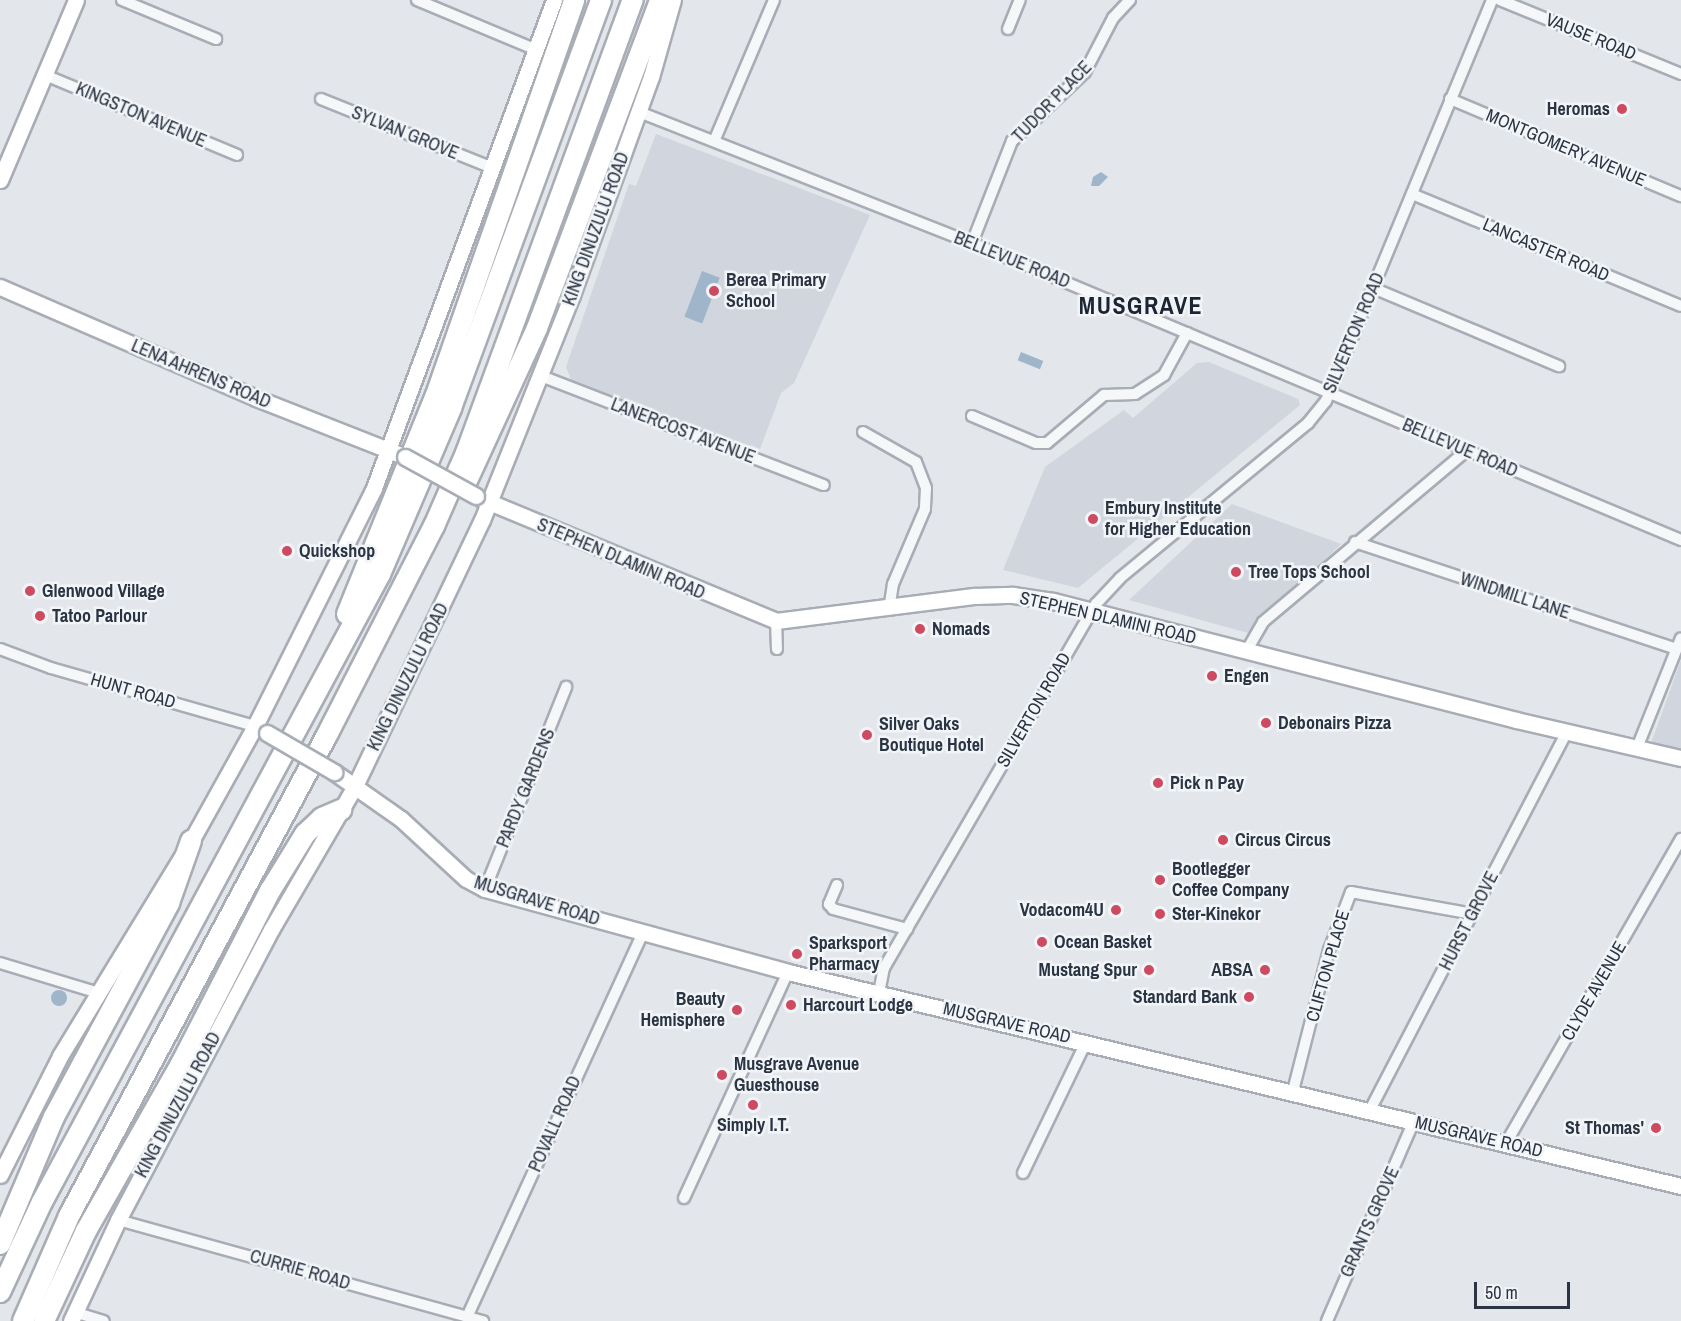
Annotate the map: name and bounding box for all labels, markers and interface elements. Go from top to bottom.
street label: VAUSE ROAD [1543,9,1639,65]
street label: TUDOR PLACE [1008,57,1096,147]
street label: KINGSTON AVENUE [72,78,210,152]
place label: Heromas [1547,98,1610,120]
street label: SYLVAN GROVE [348,102,462,164]
marker: Heromas [1615,102,1629,116]
street label: MONTGOMERY AVENUE [1482,104,1650,192]
street label: KING DINUZULU ROAD [558,149,634,309]
street label: LANCASTER ROAD [1479,214,1613,286]
street label: BELLEVUE ROAD [951,227,1073,293]
street label: SILVERTON ROAD [1319,269,1389,397]
place label: Berea Primary School [726,270,826,312]
marker: Berea Primary School [707,284,721,298]
district label: MUSGRAVE [1079,292,1203,320]
street label: LENA AHRENS ROAD [127,335,275,413]
street label: LANERCOST AVENUE [607,393,759,469]
street label: BELLEVUE ROAD [1399,414,1521,482]
place label: Embury Institute for Higher Education [1105,498,1251,540]
marker: Embury Institute for Higher Education [1086,512,1100,526]
street label: STEPHEN DLAMINI ROAD [534,514,708,604]
place label: Quickshop [299,540,375,562]
marker: Quickshop [280,544,294,558]
place label: Tree Tops School [1248,561,1370,583]
marker: Tree Tops School [1229,565,1243,579]
street label: WINDMILL LANE [1457,568,1573,624]
place label: Glenwood Village [42,580,165,602]
marker: Glenwood Village [23,584,37,598]
street label: STEPHEN DLAMINI ROAD [1018,587,1198,649]
street label: KING DINUZULU ROAD [363,600,453,754]
place label: Tatoo Parlour [52,605,147,627]
marker: Tatoo Parlour [33,609,47,623]
place label: Nomads [932,618,990,640]
marker: Nomads [913,622,927,636]
street label: SILVERTON ROAD [992,649,1076,771]
place label: Engen [1224,665,1269,687]
street label: HUNT ROAD [88,669,178,713]
marker: Engen [1205,669,1219,683]
place label: Debonairs Pizza [1278,712,1391,734]
place label: Silver Oaks Boutique Hotel [879,714,984,756]
marker: Debonairs Pizza [1259,716,1273,730]
street label: PARDY GARDENS [492,725,560,851]
marker: Silver Oaks Boutique Hotel [860,728,874,742]
place label: Pick n Pay [1170,772,1244,794]
marker: Pick n Pay [1151,776,1165,790]
place label: Circus Circus [1235,829,1331,851]
marker: Circus Circus [1216,833,1230,847]
place label: Bootlegger Coffee Company [1172,859,1289,902]
street label: HURST GROVE [1435,868,1503,974]
street label: MUSGRAVE ROAD [472,872,602,930]
marker: Bootlegger Coffee Company [1153,873,1167,887]
place label: Vodacom4U [1020,899,1104,921]
marker: Vodacom4U [1109,903,1123,917]
place label: Ster-Kinekor [1172,903,1261,925]
marker: Ster-Kinekor [1153,907,1167,921]
street label: CLIFTON PLACE [1302,908,1354,1024]
place label: Ocean Basket [1054,931,1152,953]
place label: Sparksport Pharmacy [809,933,887,976]
marker: Ocean Basket [1035,935,1049,949]
street label: CLYDE AVENUE [1557,937,1631,1045]
marker: Sparksport Pharmacy [790,947,804,961]
place label: Mustang Spur [1039,959,1137,981]
place label: ABSA [1211,959,1253,981]
marker: Mustang Spur [1142,963,1156,977]
marker: ABSA [1258,963,1272,977]
place label: Standard Bank [1133,986,1237,1008]
place label: Beauty Hemisphere [641,989,725,1032]
marker: Standard Bank [1242,990,1256,1004]
place label: Harcourt Lodge [803,994,913,1016]
marker: Harcourt Lodge [784,998,798,1012]
street label: MUSGRAVE ROAD [941,998,1073,1048]
marker: Beauty Hemisphere [730,1003,744,1017]
street label: KING DINUZULU ROAD [131,1029,225,1181]
place label: Musgrave Avenue Guesthouse [734,1054,860,1096]
marker: Musgrave Avenue Guesthouse [715,1068,729,1082]
street label: POVALL ROAD [524,1073,586,1175]
marker: Simply I.T. [746,1098,760,1112]
street label: MUSGRAVE ROAD [1413,1112,1545,1162]
place label: Simply I.T. [717,1114,789,1136]
place label: St Thomas' [1565,1117,1644,1139]
marker: St Thomas' [1649,1121,1663,1135]
street label: GRANTS GROVE [1336,1163,1404,1281]
street label: CURRIE ROAD [247,1245,353,1295]
scale bar [1477,1270,1573,1308]
text: 50 m [1485,1280,1518,1305]

